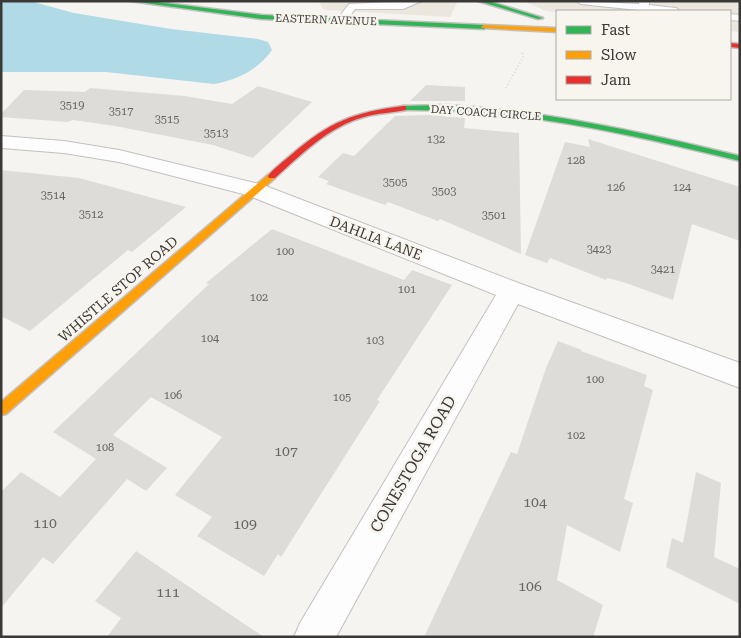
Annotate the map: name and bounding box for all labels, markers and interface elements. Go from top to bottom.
legend [556,10,731,100]
street label: EASTERN AVENUE [275,12,377,28]
text: Fast [601,21,631,39]
text: Slow [601,46,637,64]
text: Jam [601,71,631,89]
house number: 3519 [60,99,84,112]
street label: DAY COACH CIRCLE [430,103,542,123]
house number: 3517 [109,105,133,118]
house number: 3515 [155,113,179,126]
house number: 3513 [204,127,228,140]
house number: 132 [427,133,445,146]
house number: 128 [567,154,585,167]
house number: 3505 [383,176,407,189]
house number: 126 [607,181,625,194]
house number: 124 [673,181,692,194]
house number: 3503 [432,185,456,198]
house number: 3514 [41,189,66,202]
house number: 3512 [79,208,103,221]
house number: 3501 [482,209,506,222]
street label: DAHLIA LANE [327,213,425,263]
street label: WHISTLE STOP ROAD [55,233,181,345]
house number: 3423 [587,243,611,256]
house number: 100 [276,245,294,258]
house number: 3421 [651,263,675,276]
house number: 101 [398,283,416,296]
house number: 102 [250,291,268,304]
house number: 104 [201,332,220,345]
house number: 103 [366,334,384,347]
house number: 100 [586,373,604,386]
house number: 106 [164,389,182,402]
house number: 105 [333,391,351,404]
street label: CONESTOGA ROAD [366,392,460,536]
house number: 102 [567,429,585,442]
house number: 108 [96,441,114,454]
house number: 107 [274,443,298,459]
house number: 104 [523,494,547,510]
house number: 110 [33,515,57,531]
house number: 109 [233,516,257,532]
house number: 106 [518,578,542,594]
house number: 111 [156,584,180,600]

